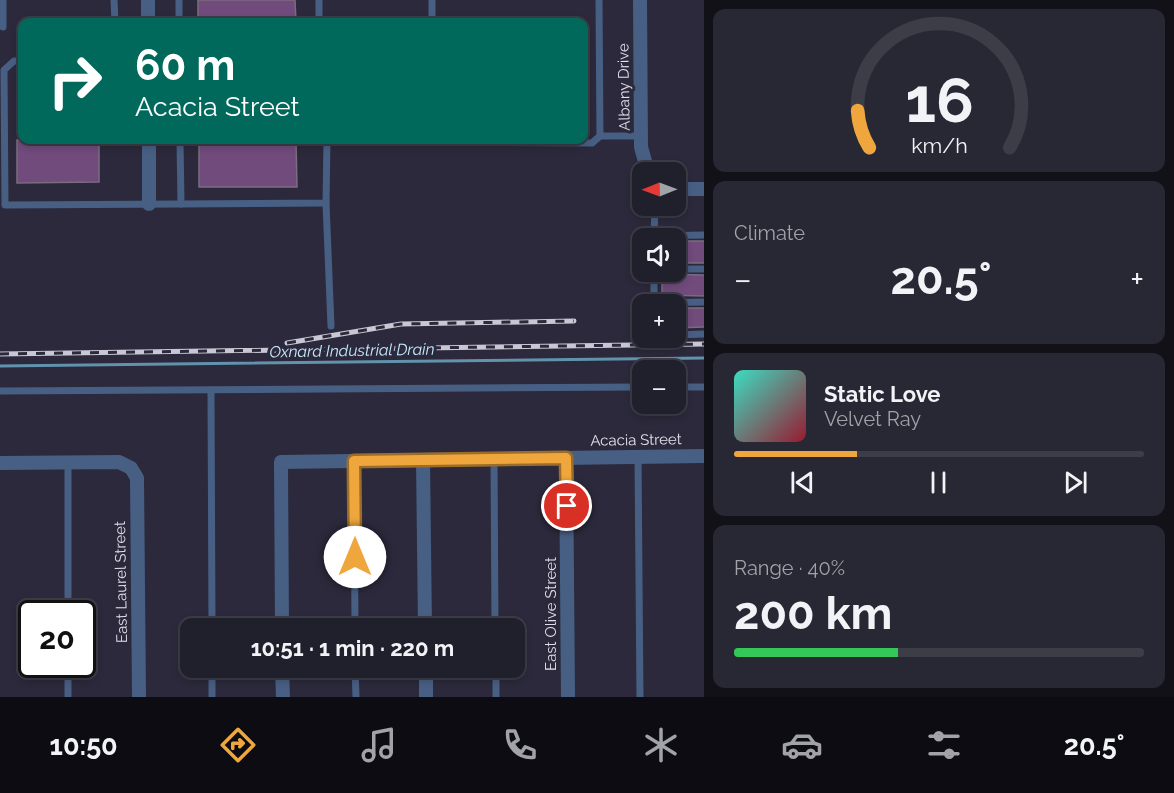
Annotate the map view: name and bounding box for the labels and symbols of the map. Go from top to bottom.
street label: Albany Drive [614,43,634,131]
north arrow [632,162,686,216]
water label: Oxnard Industrial Drain [269,340,435,361]
street label: Acacia Street [590,430,682,450]
pin [541,480,592,531]
street label: East Laurel Street [111,521,131,643]
position arrow [323,525,387,589]
street label: East Olive Street [542,557,560,671]
speed limit sign: 20 [18,600,96,678]

